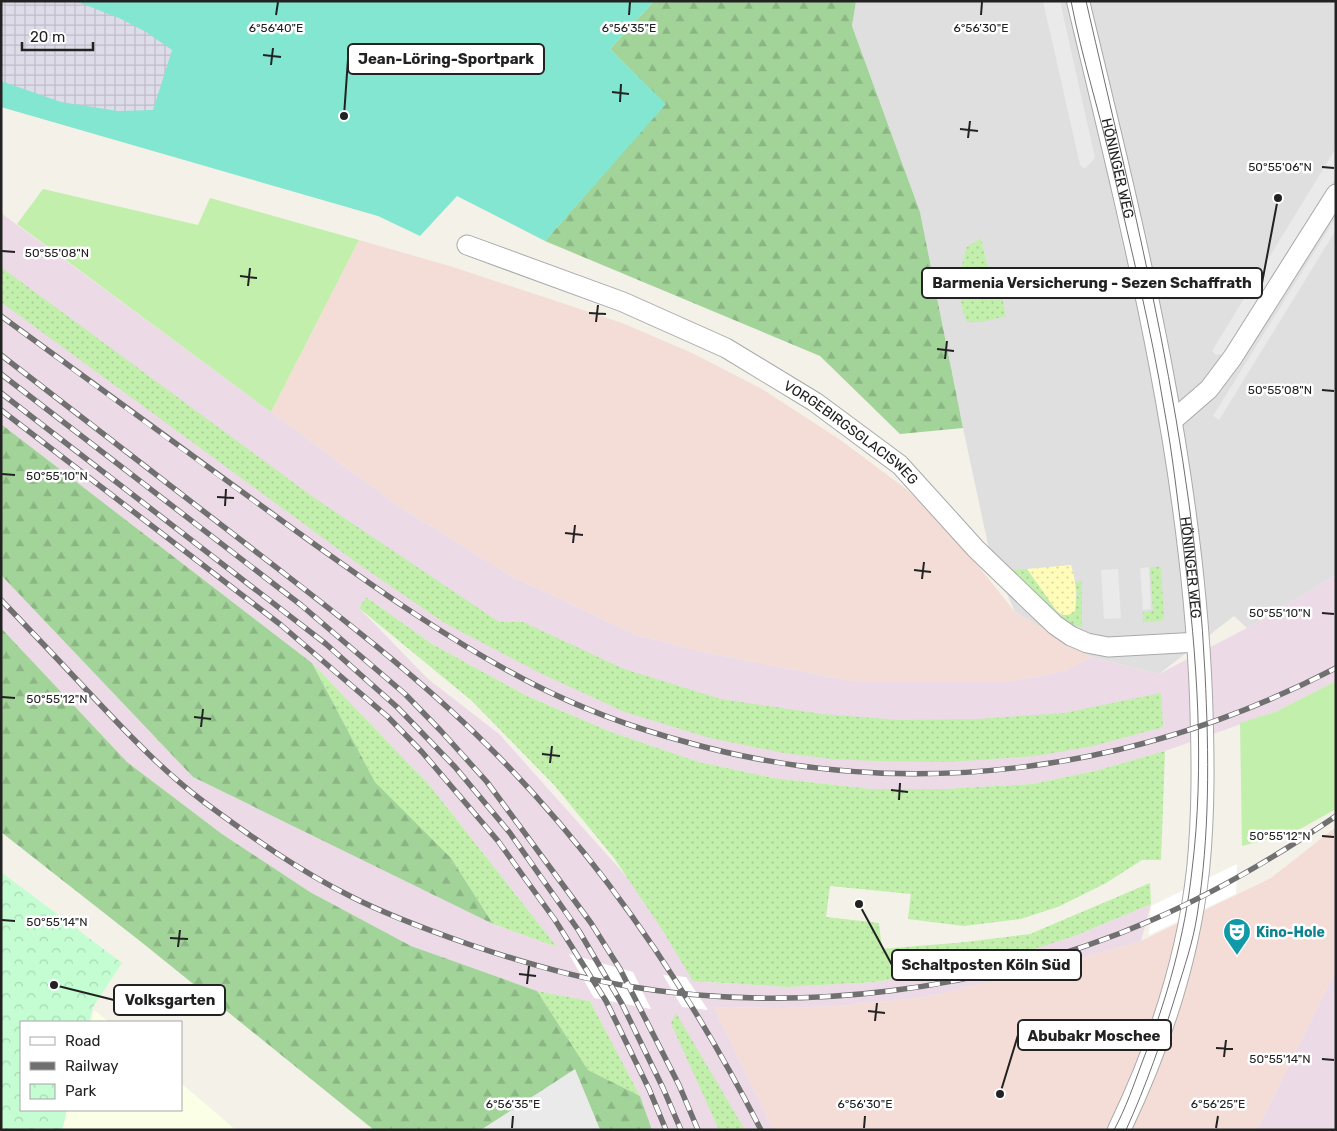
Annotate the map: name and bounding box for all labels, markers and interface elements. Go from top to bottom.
scale bar [22,20,94,52]
text: 6°56'40"E [249,21,303,35]
text: 6°56'35"E [602,21,656,35]
text: 6°56'30"E [953,21,1009,35]
text: 20 m [30,28,65,46]
callout: Jean-Löring-Sportpark [348,44,544,74]
text: Jean-Löring-Sportpark [358,50,534,68]
street label: HÖNINGER WEG [1098,116,1137,220]
text: 50°55'06"N [1248,160,1312,174]
text: 50°55'08"N [25,246,89,260]
callout: Barmenia Versicherung - Sezen Schaffrath [922,268,1262,298]
text: Barmenia Versicherung - Sezen Schaffrath [932,274,1252,292]
street label: VORGEBIRGSGLACISWEG [781,377,921,488]
text: 50°55'08"N [1248,383,1312,397]
text: 50°55'10"N [26,469,88,483]
street label: HÖNINGER WEG [1176,515,1204,619]
text: 50°55'10"N [1249,606,1311,620]
text: 50°55'12"N [26,692,88,706]
text: 50°55'12"N [1249,829,1311,843]
text: 50°55'14"N [26,915,88,929]
theatre icon: Kino-Hole [1222,917,1252,956]
place label: Kino-Hole [1256,924,1325,941]
callout: Schaltposten Köln Süd [892,950,1081,980]
text: Schaltposten Köln Süd [901,956,1071,974]
callout: Volksgarten [114,985,225,1015]
text: Volksgarten [125,991,215,1009]
callout: Abubakr Moschee [1018,1020,1171,1050]
legend [20,1021,182,1111]
text: Abubakr Moschee [1028,1027,1161,1045]
text: Road [65,1032,101,1050]
text: 50°55'14"N [1249,1052,1311,1066]
text: Railway [65,1057,119,1075]
text: Park [65,1082,96,1100]
text: 6°56'35"E [486,1097,540,1111]
text: 6°56'30"E [837,1097,893,1111]
text: 6°56'25"E [1191,1097,1245,1111]

